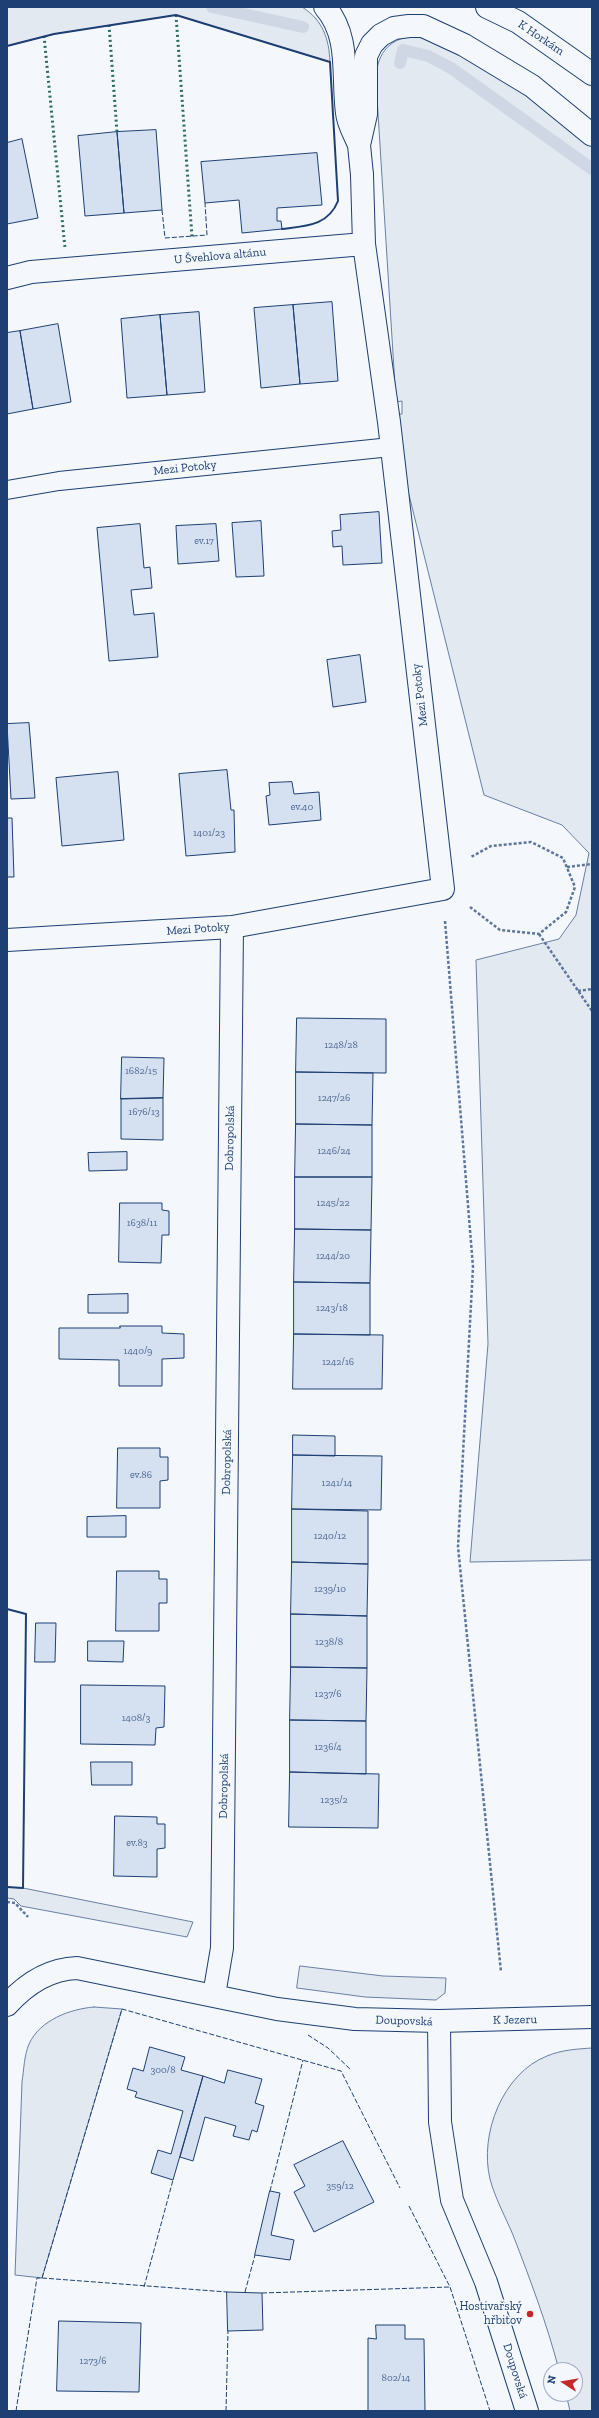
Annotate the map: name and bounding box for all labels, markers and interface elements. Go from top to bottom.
street label: K Horkám [515,17,567,59]
street label: U Švehlova altánu [173,245,267,267]
street label: Mezi Potoky [153,458,217,478]
house number: ev.17 [194,535,214,547]
street label: Mezi Potoky [409,663,431,727]
house number: ev.40 [291,801,313,813]
house number: 1401/23 [193,827,225,839]
street label: Mezi Potoky [166,920,230,938]
house number: 1248/28 [324,1039,358,1051]
house number: 1682/15 [125,1065,157,1077]
house number: 1247/26 [318,1092,350,1104]
street label: Dobropolská [222,1105,238,1171]
house number: 1676/13 [128,1106,160,1118]
house number: 1246/24 [317,1145,351,1157]
house number: 1245/22 [316,1197,350,1209]
house number: 1638/11 [127,1217,157,1229]
house number: 1244/20 [316,1250,350,1262]
house number: 1243/18 [316,1302,348,1314]
house number: 1440/9 [124,1345,152,1357]
house number: 1242/16 [322,1356,354,1368]
street label: Dobropolská [219,1429,235,1495]
house number: ev.86 [130,1469,152,1481]
house number: 1241/14 [322,1477,352,1489]
house number: 1240/12 [314,1530,346,1542]
house number: 1239/10 [314,1583,346,1595]
house number: 1238/8 [315,1636,343,1648]
house number: 1237/6 [315,1688,341,1700]
house number: 1408/3 [122,1712,150,1724]
house number: 1236/4 [314,1741,342,1753]
street label: Dobropolská [216,1753,232,1819]
house number: 1235/2 [320,1794,348,1806]
house number: ev.83 [126,1837,148,1849]
street label: K Jezeru [493,2012,537,2028]
street label: Doupovská [375,2013,433,2029]
house number: 300/8 [150,2064,176,2076]
house number: 359/12 [326,2180,354,2192]
place label: Hostivařský hřbitov [460,2300,522,2328]
marker: Hostivařský hřbitov [525,2309,535,2319]
street label: Doupovská [500,2342,530,2400]
house number: 1273/6 [79,2355,107,2367]
north arrow [543,2362,583,2402]
house number: 802/14 [382,2372,410,2384]
text: N [545,2374,559,2385]

